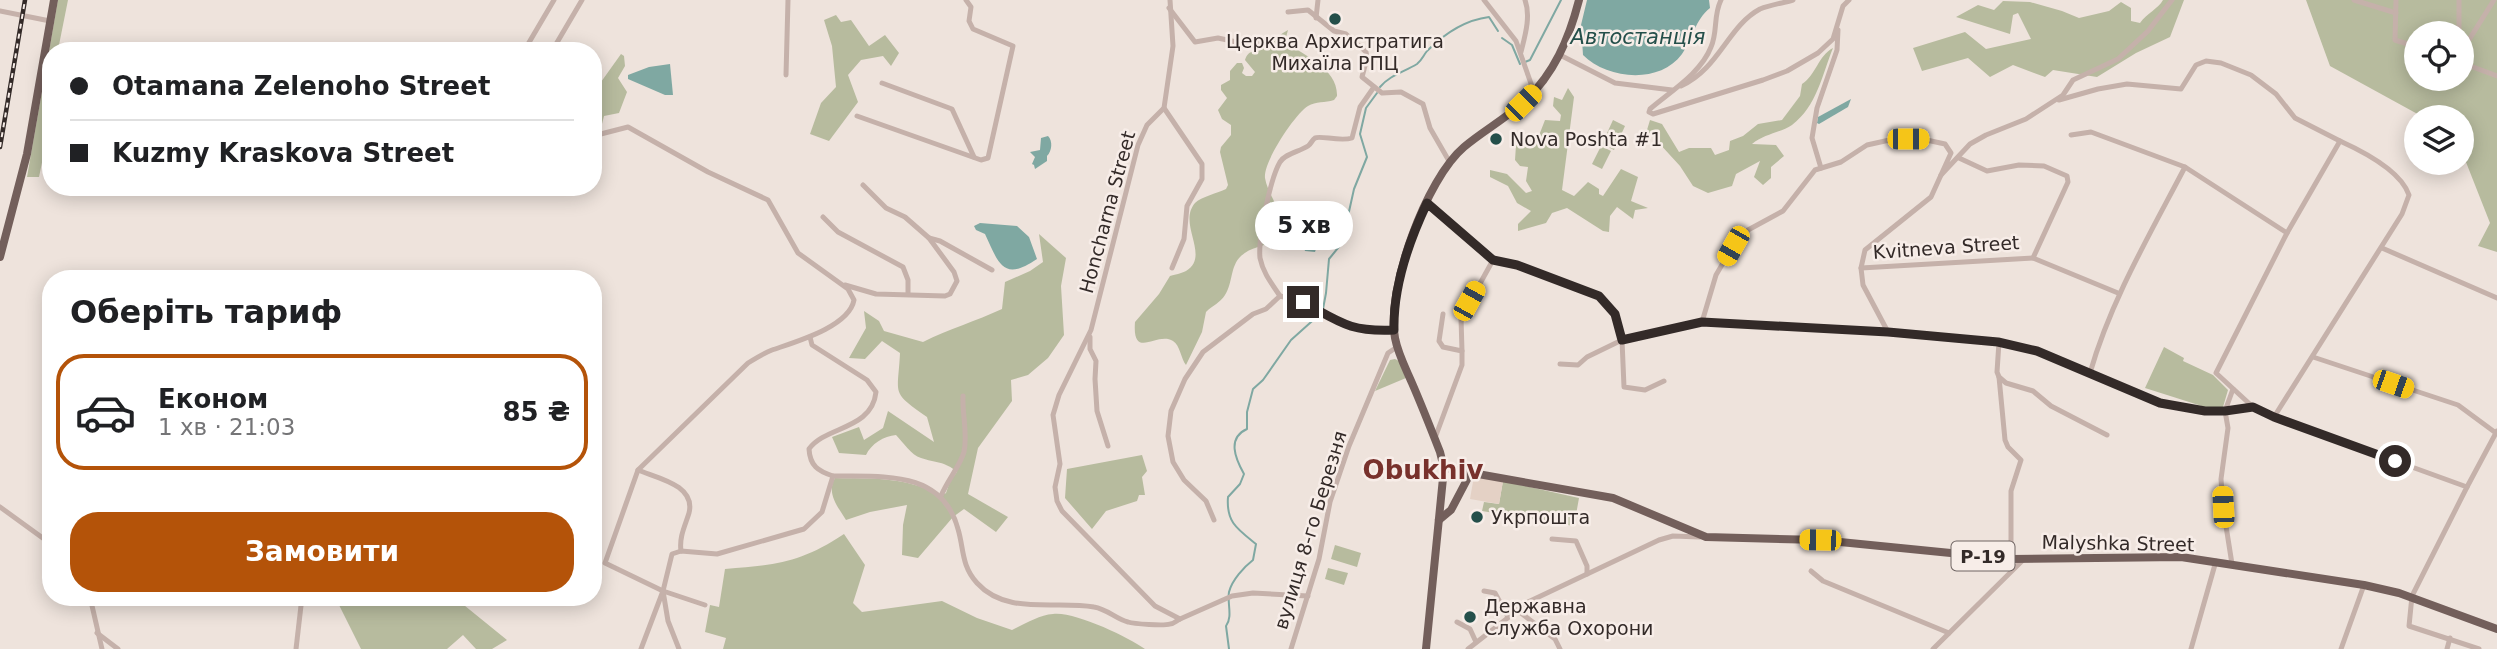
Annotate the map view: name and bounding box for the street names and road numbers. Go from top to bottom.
street label: Honcharna Street [1075,128,1139,296]
street label: Kvitneva Street [1872,231,2020,263]
street label: вулиця 8-го Березня [1269,428,1351,632]
street label: Malyshka Street [2042,531,2194,555]
road number: Р-19 [1952,542,2014,570]

